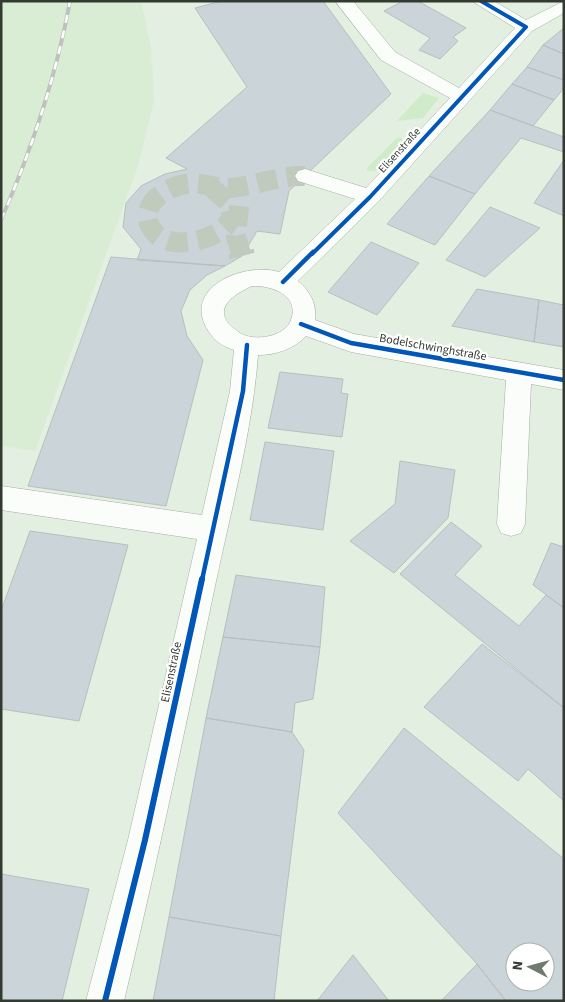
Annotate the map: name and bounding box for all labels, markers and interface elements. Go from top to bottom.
street label: Elisenstraße [375,124,424,176]
street label: Bodelschwinghstraße [378,330,488,365]
street label: Elisenstraße [157,640,186,704]
north arrow [505,942,555,992]
text: N [508,960,528,971]

